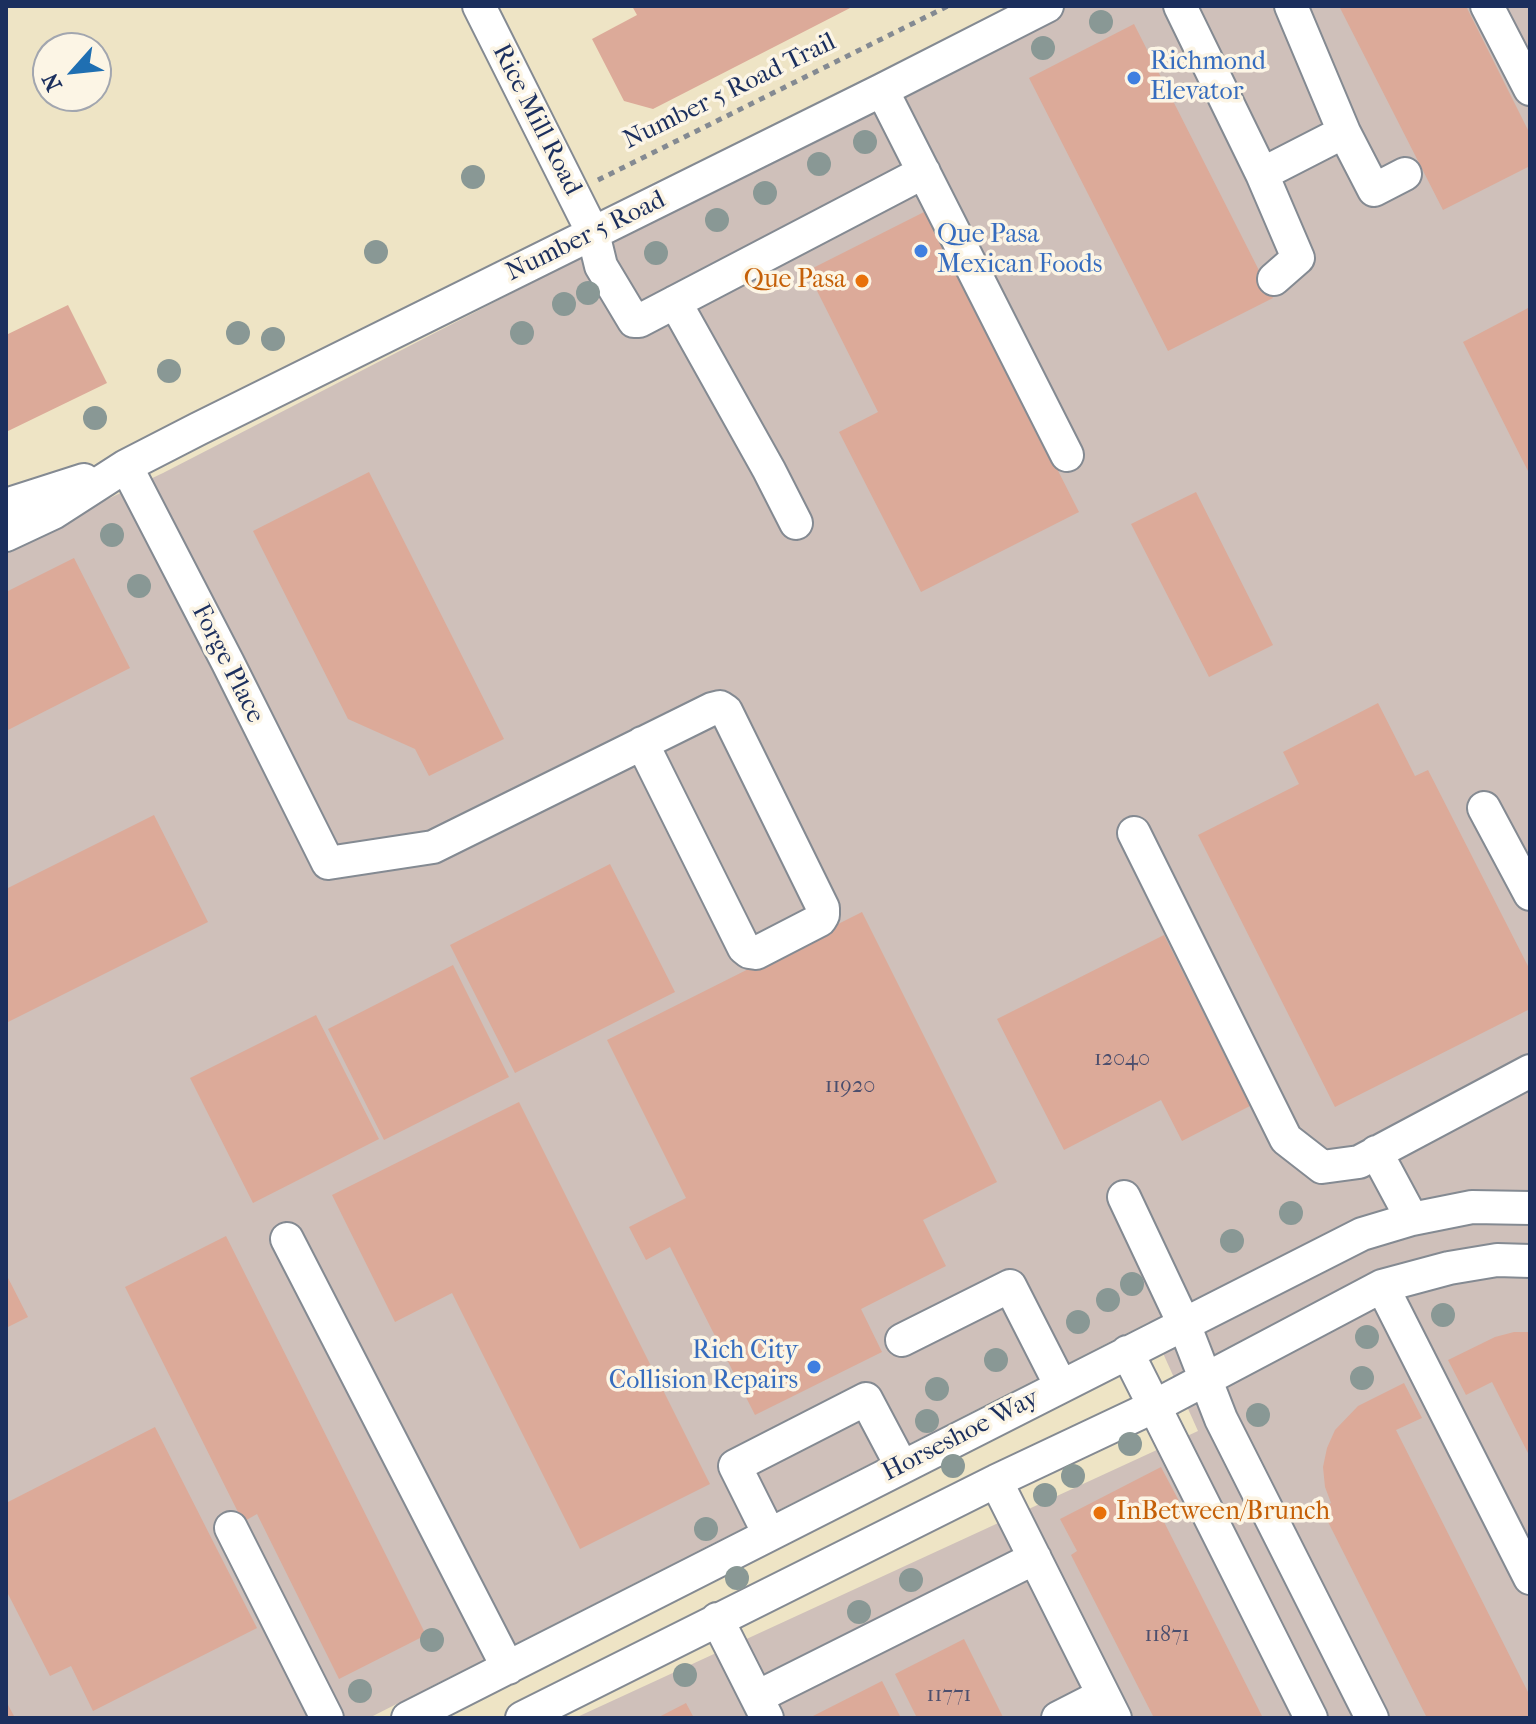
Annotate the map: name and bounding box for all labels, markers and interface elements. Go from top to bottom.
street label: Number 5 Road Trail [619,27,841,157]
north arrow [32,32,112,112]
street label: Rice Mill Road [485,39,587,201]
place label: Richmond Elevator [1150,47,1266,108]
text: N [37,69,68,95]
marker: Richmond Elevator [1125,69,1143,87]
street label: Number 5 Road [501,185,671,289]
place label: Que Pasa Mexican Foods [937,220,1102,282]
marker: Que Pasa Mexican Foods [912,242,930,260]
place label: Que Pasa [744,265,846,297]
marker: Que Pasa [853,272,871,290]
street label: Forge Place [184,599,270,729]
house number: 12040 [1094,1047,1150,1073]
house number: 11920 [825,1074,875,1100]
place label: Rich City Collision Repairs [609,1336,798,1398]
marker: Rich City Collision Repairs [805,1358,823,1376]
street label: Horseshoe Way [877,1383,1045,1489]
place label: InBetween/Brunch [1116,1497,1330,1529]
marker: InBetween/Brunch [1091,1504,1109,1522]
house number: 11871 [1144,1623,1190,1649]
house number: 11771 [927,1683,971,1709]

